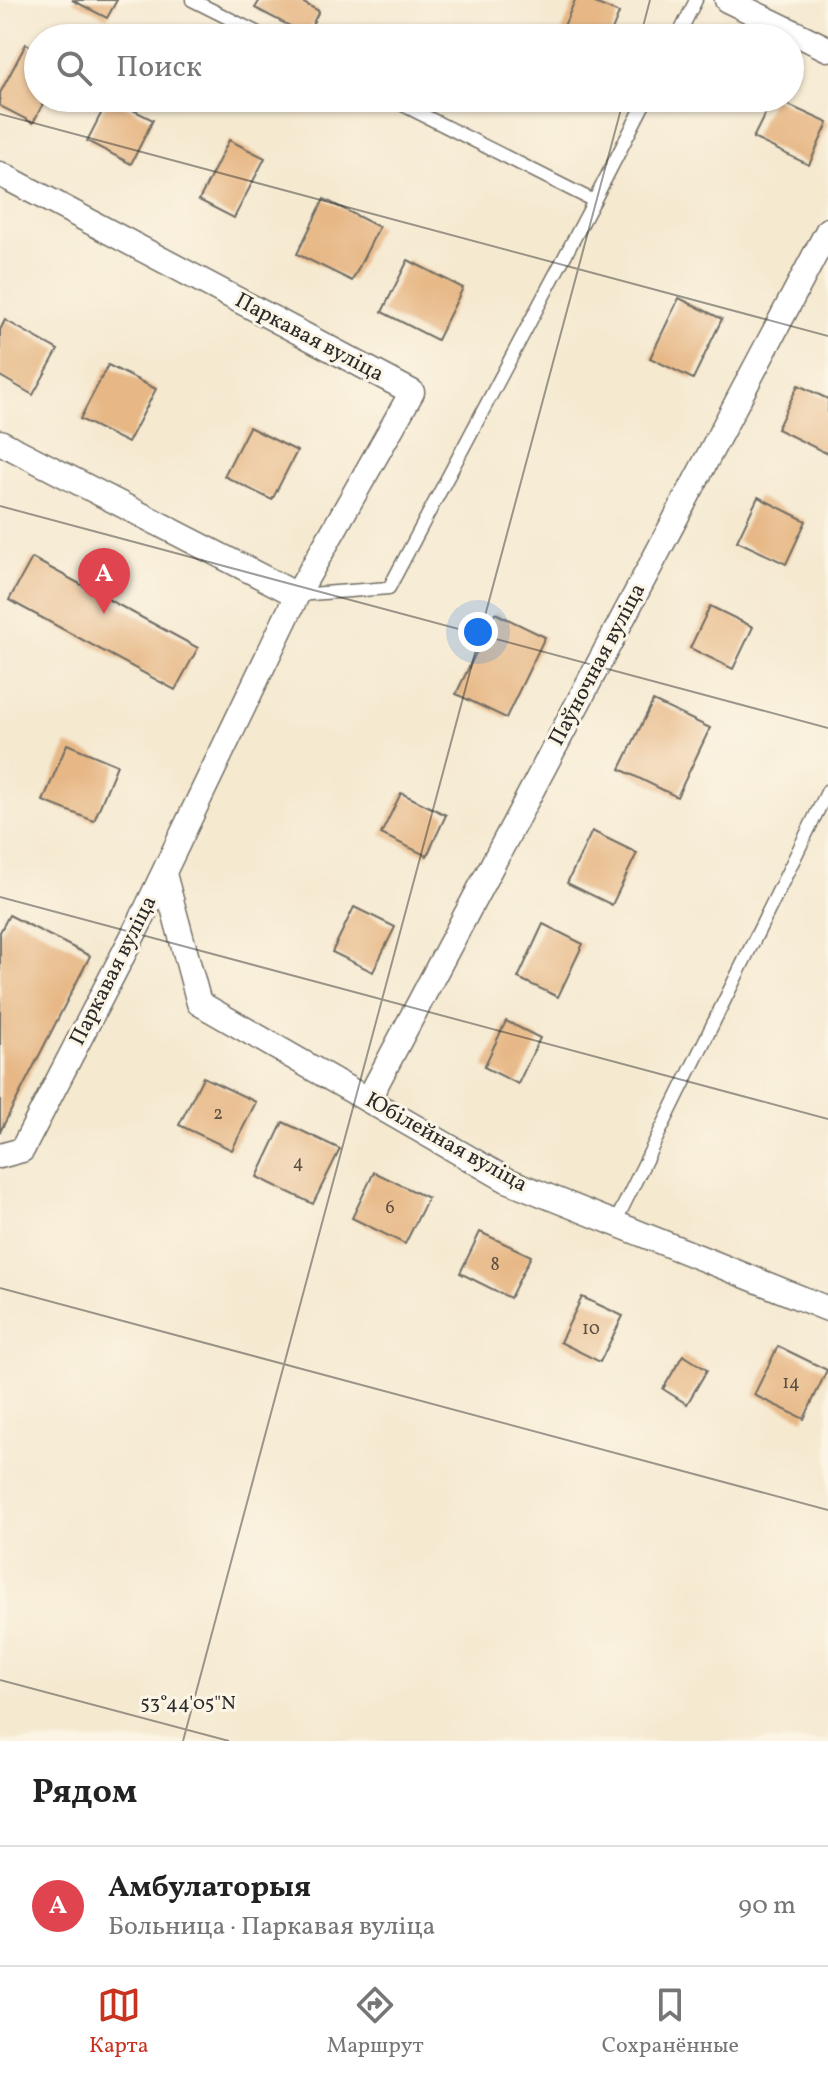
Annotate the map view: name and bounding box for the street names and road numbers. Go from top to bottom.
street label: Паркавая вуліца [229,286,389,390]
street label: Паўночная вуліца [542,578,654,752]
street label: Паркавая вуліца [63,891,165,1051]
street label: Юбілейная вуліца [359,1085,533,1201]

